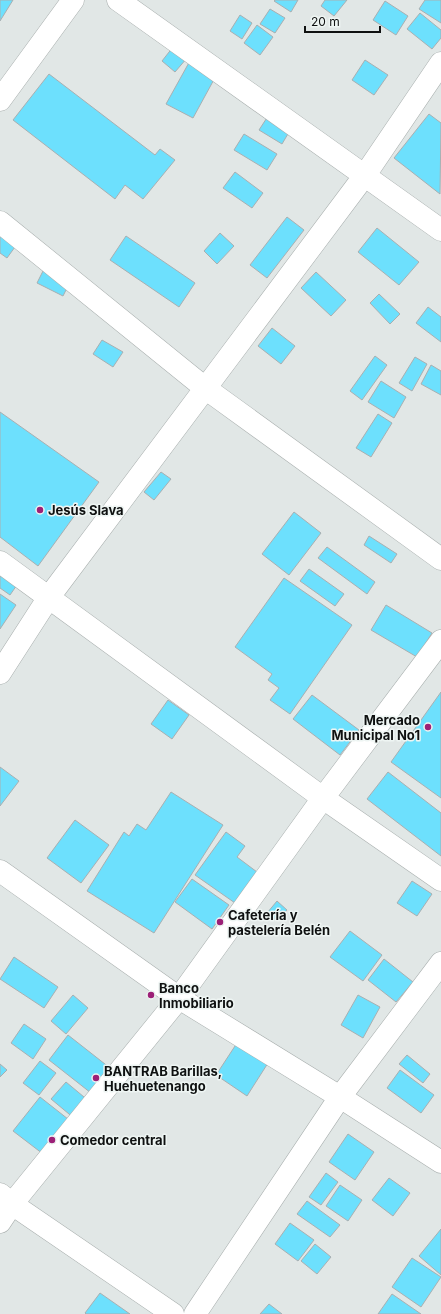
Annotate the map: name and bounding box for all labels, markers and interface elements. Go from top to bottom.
scale bar [305,8,380,34]
text: 20 m [311,14,340,29]
place label: Jesús Slava [48,502,124,518]
marker: Jesús Slava [35,505,45,515]
place label: Mercado Municipal No1 [331,712,420,743]
marker: Mercado Municipal No1 [423,722,433,732]
place label: Cafetería y pastelería Belén [228,907,330,938]
marker: Cafetería y pastelería Belén [215,917,225,927]
place label: Banco Inmobiliario [159,980,234,1011]
marker: Banco Inmobiliario [146,990,156,1000]
place label: BANTRAB Barillas, Huehuetenango [104,1063,222,1094]
marker: BANTRAB Barillas, Huehuetenango [91,1073,101,1083]
place label: Comedor central [60,1132,166,1148]
marker: Comedor central [47,1135,57,1145]

